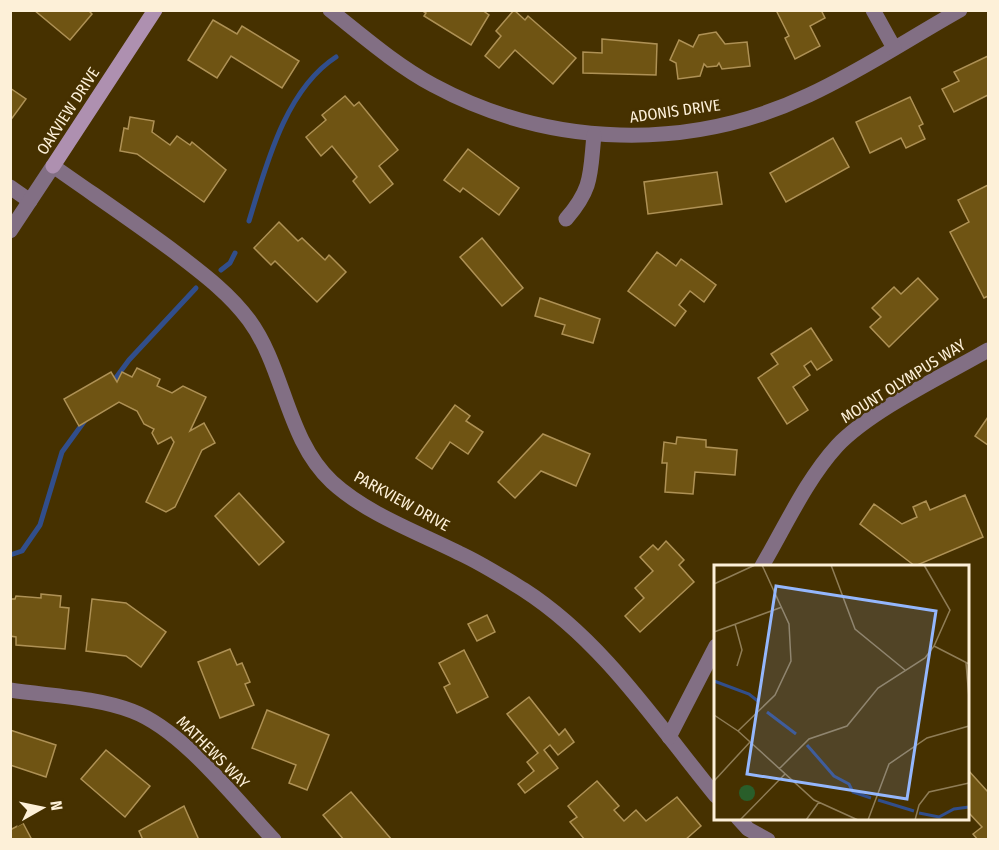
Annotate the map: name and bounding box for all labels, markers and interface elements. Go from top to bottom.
street label: OAKVIEW DRIVE [33,64,103,158]
street label: ADONIS DRIVE [629,95,721,127]
street label: MOUNT OLYMPUS WAY [837,335,969,427]
street label: PARKVIEW DRIVE [351,467,453,535]
inset map [714,565,969,820]
street label: MATHEWS WAY [173,712,253,792]
north arrow [12,778,72,838]
text: N [46,800,66,812]

